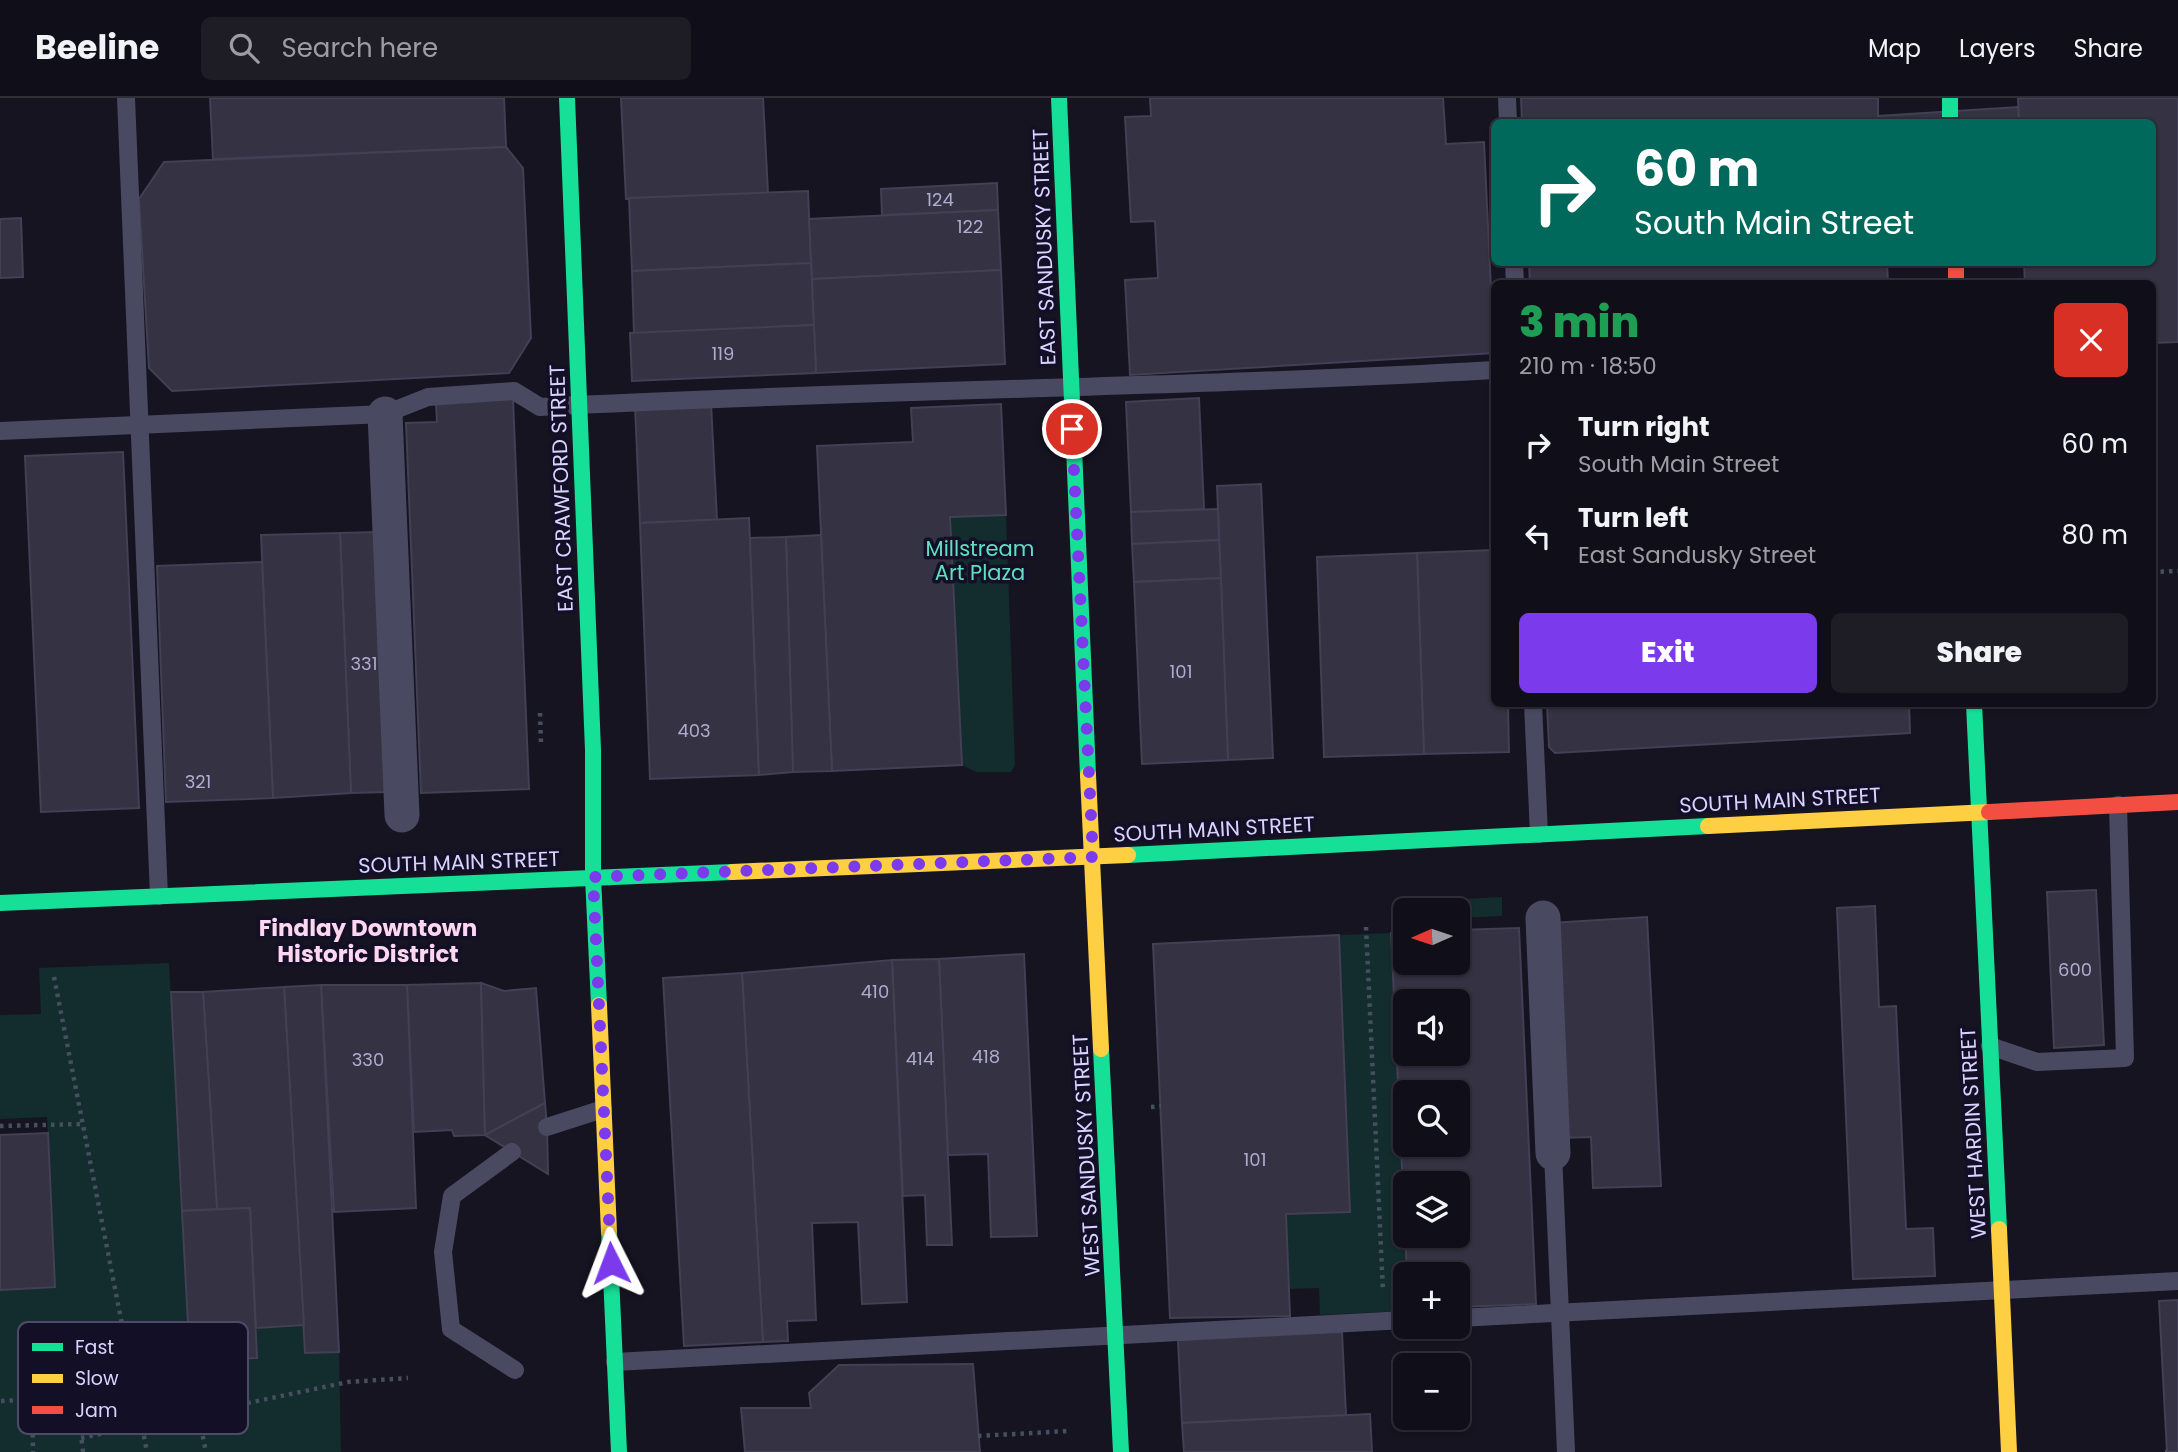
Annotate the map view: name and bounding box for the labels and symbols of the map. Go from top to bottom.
street label: EAST SANDUSKY STREET [1025,128,1063,366]
house number: 124 [926,187,954,212]
house number: 122 [957,214,983,239]
house number: 119 [712,341,734,366]
street label: EAST CRAWFORD STREET [542,364,580,612]
pin [1042,399,1102,459]
park label: Millstream Art Plaza [926,534,1034,587]
house number: 331 [351,651,377,676]
house number: 101 [1170,659,1192,684]
house number: 403 [677,718,711,743]
house number: 321 [185,769,211,794]
street label: SOUTH MAIN STREET [1679,780,1881,820]
street label: SOUTH MAIN STREET [1113,809,1315,849]
street label: SOUTH MAIN STREET [358,844,560,880]
north arrow [1393,898,1470,975]
district label: Findlay Downtown Historic District [259,912,477,970]
house number: 600 [2058,957,2092,982]
house number: 410 [861,979,889,1004]
street label: WEST HARDIN STREET [1953,1027,1993,1239]
street label: WEST SANDUSKY STREET [1065,1033,1107,1277]
house number: 418 [972,1044,1000,1069]
house number: 414 [906,1046,934,1071]
house number: 330 [352,1047,384,1072]
house number: 101 [1244,1147,1266,1172]
position arrow [574,1226,648,1300]
legend [18,1322,248,1434]
text: Fast [75,1334,114,1361]
text: Slow [75,1365,119,1392]
text: Jam [75,1397,117,1424]

